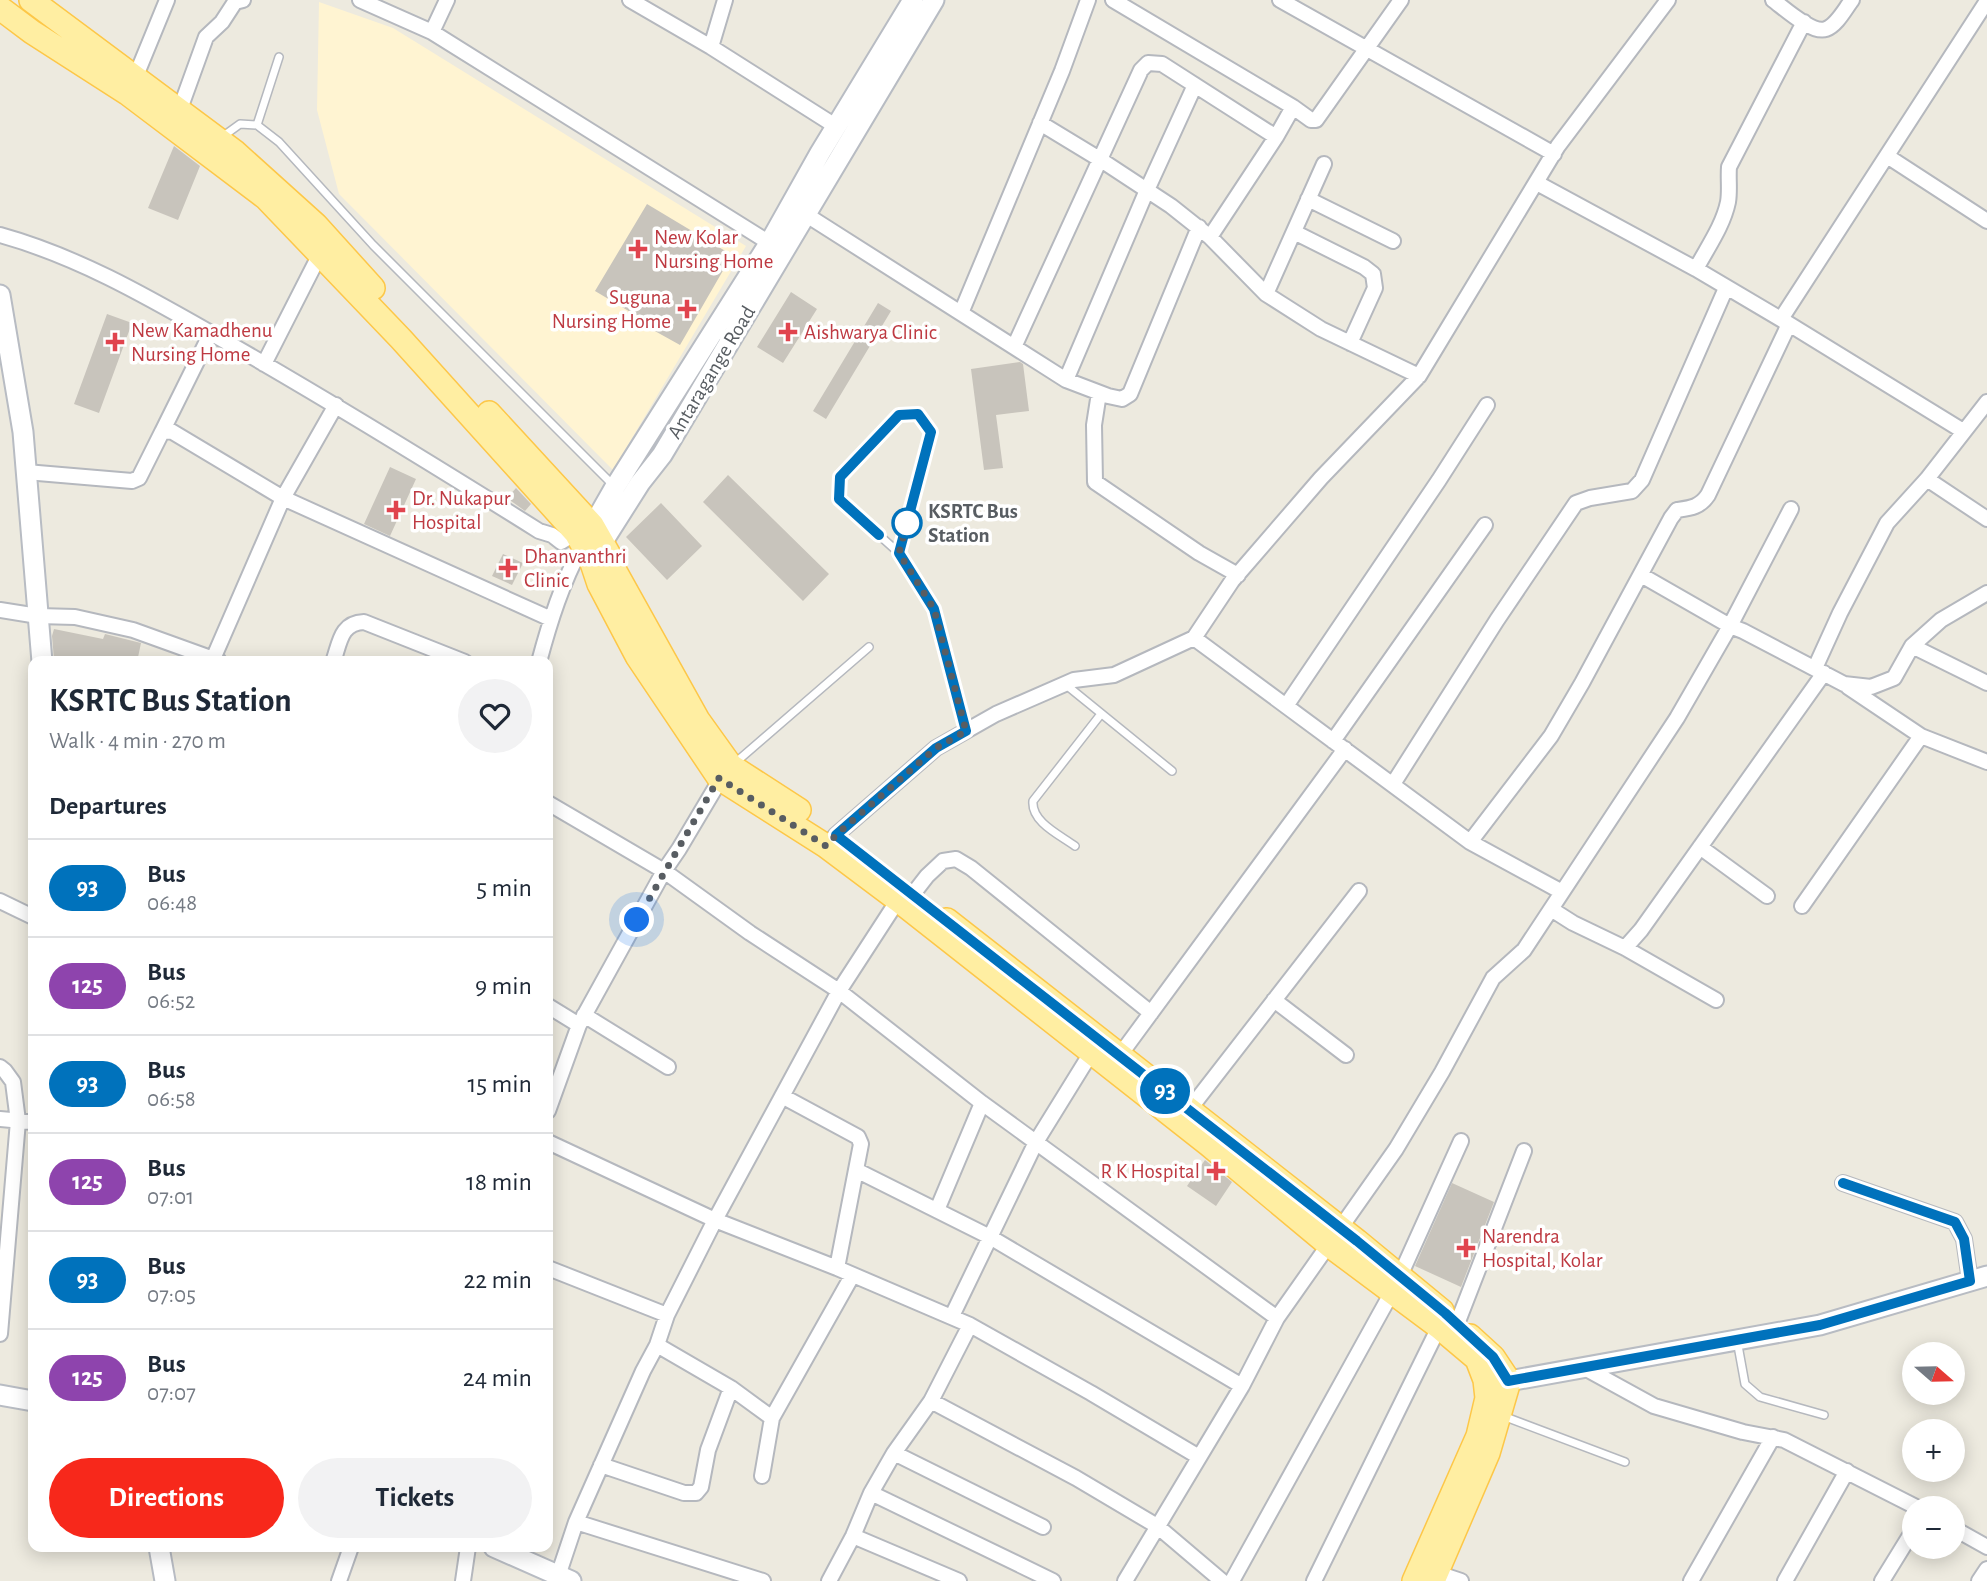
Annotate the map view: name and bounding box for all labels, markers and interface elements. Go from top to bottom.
place label: New Kolar Nursing Home [654,227,773,272]
marker: New Kolar Nursing Home [628,239,648,259]
place label: Suguna Nursing Home [552,287,671,332]
marker: Suguna Nursing Home [677,299,697,319]
street label: Antaragange Road [664,302,759,442]
place label: New Kamadhenu Nursing Home [131,320,273,365]
marker: Aishwarya Clinic [778,322,798,342]
place label: Aishwarya Clinic [804,322,937,343]
marker: New Kamadhenu Nursing Home [105,332,125,352]
place label: Dr. Nukapur Hospital [412,488,511,533]
marker: Dr. Nukapur Hospital [386,500,406,520]
place label: KSRTC Bus Station [928,501,1018,546]
marker: KSRTC Bus Station [892,508,922,538]
place label: Dhanvanthri Clinic [524,546,627,591]
marker: Dhanvanthri Clinic [498,558,518,578]
button: heart [458,679,532,753]
text: KSRTC Bus Station [49,685,292,718]
text: Walk · 4 min · 270 m [49,730,226,753]
text: Departures [49,793,167,819]
text: Bus [147,861,186,887]
text: 5 min [476,875,532,901]
text: 93 [77,876,98,900]
text: 06:48 [147,892,197,915]
your location [619,902,654,937]
text: Bus [147,959,186,985]
text: 9 min [475,973,532,999]
text: 125 [72,974,103,998]
text: 06:52 [147,990,195,1013]
text: Bus [147,1057,186,1083]
line badge: 93 [1134,1068,1196,1114]
text: 15 min [467,1071,532,1097]
text: 93 [77,1072,98,1096]
text: 93 [1154,1079,1176,1103]
text: 06:58 [147,1088,196,1111]
text: Bus [147,1155,186,1181]
place label: R K Hospital [1101,1161,1200,1182]
marker: R K Hospital [1206,1161,1226,1181]
text: 18 min [466,1169,532,1195]
text: 125 [72,1170,103,1194]
text: 07:01 [147,1186,194,1209]
place label: Narendra Hospital, Kolar [1482,1226,1603,1271]
marker: Narendra Hospital, Kolar [1456,1238,1476,1258]
text: Bus [147,1253,186,1279]
text: 22 min [464,1267,532,1293]
text: 93 [77,1268,98,1292]
text: 07:05 [147,1284,196,1307]
north arrow [1902,1342,1965,1405]
map controls [1902,1342,1965,1559]
text: Bus [147,1351,186,1377]
text: 24 min [463,1365,532,1391]
text: 125 [72,1366,103,1390]
text: 07:07 [147,1382,196,1405]
button: + [1902,1419,1965,1482]
button: Directions [49,1458,284,1538]
button: Tickets [298,1458,532,1538]
button: − [1902,1496,1965,1559]

